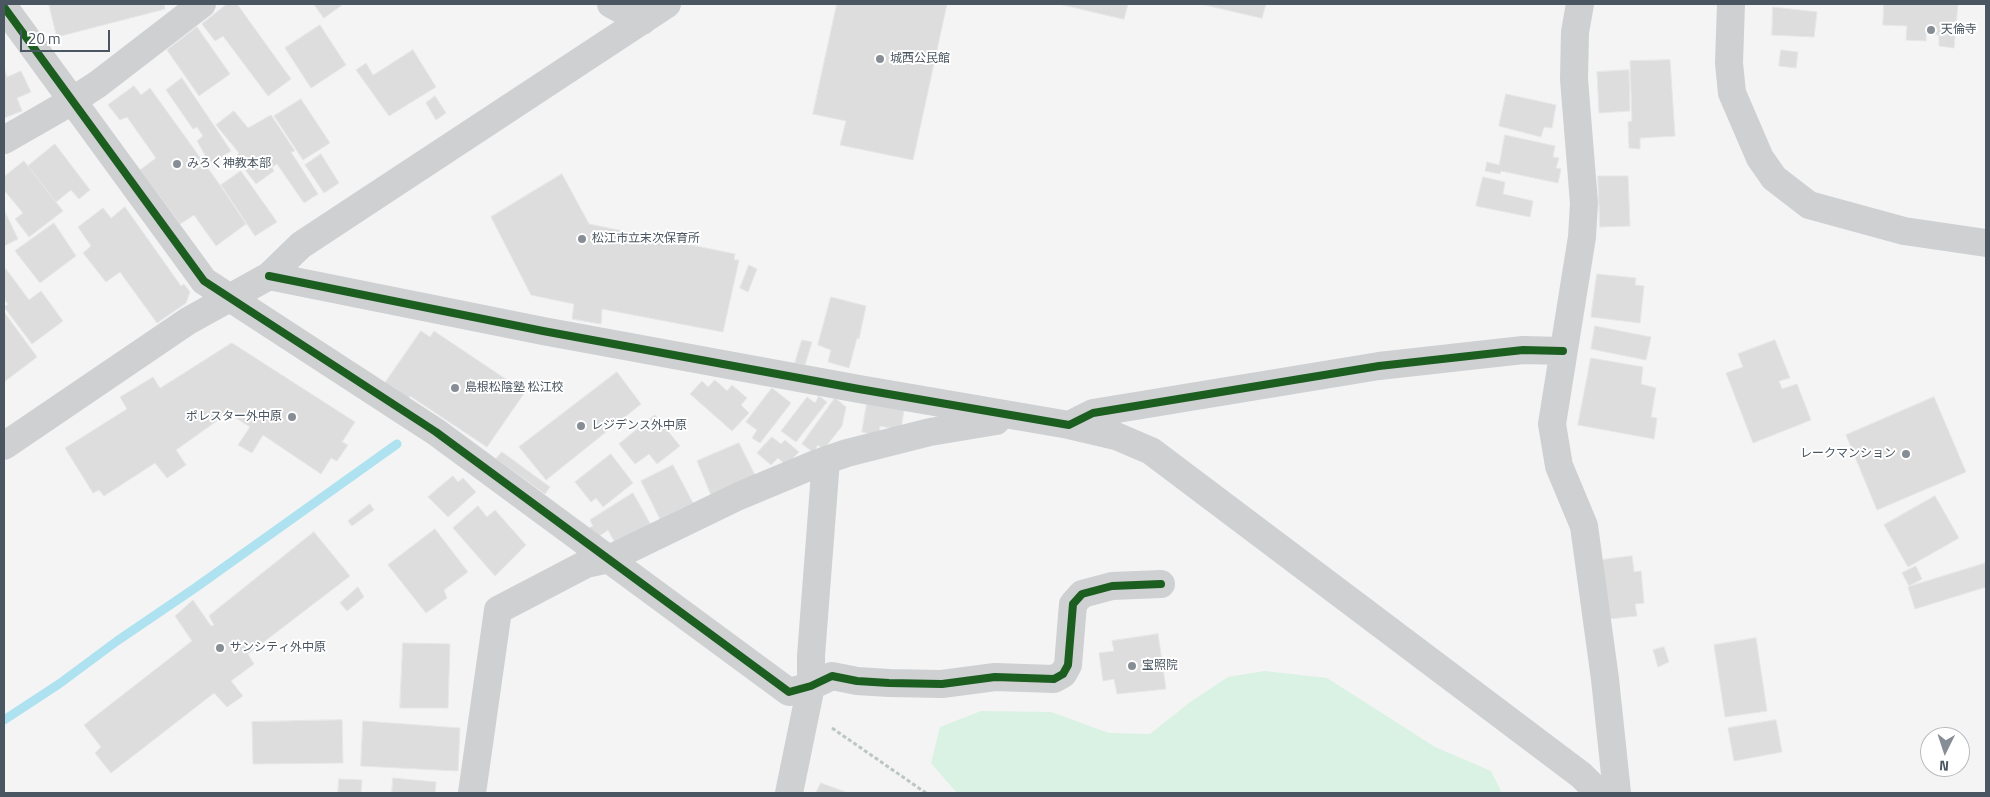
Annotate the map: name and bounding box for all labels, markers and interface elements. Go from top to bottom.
scale bar [22,20,112,52]
place label: 天倫寺 [1941,23,1977,37]
marker: 天倫寺 [1925,24,1937,36]
text: 20 m [28,27,61,50]
place label: 城西公民館 [890,52,950,66]
marker: 城西公民館 [874,53,886,65]
place label: みろく神教本部 [187,157,271,171]
marker: みろく神教本部 [171,158,183,170]
place label: 松江市立末次保育所 [592,232,700,246]
marker: 松江市立末次保育所 [576,233,588,245]
place label: 島根松陰塾 松江校 [465,381,564,395]
marker: 島根松陰塾 松江校 [449,382,461,394]
place label: ポレスター外中原 [186,410,282,424]
marker: ポレスター外中原 [286,411,298,423]
place label: レジデンス外中原 [591,419,687,433]
marker: レジデンス外中原 [575,420,587,432]
place label: レークマンション [1800,447,1896,461]
marker: レークマンション [1900,448,1912,460]
place label: サンシティ外中原 [230,641,326,655]
marker: サンシティ外中原 [214,642,226,654]
place label: 宝照院 [1142,659,1178,673]
marker: 宝照院 [1126,660,1138,672]
north arrow [1920,727,1970,777]
text: N [1938,756,1950,777]

